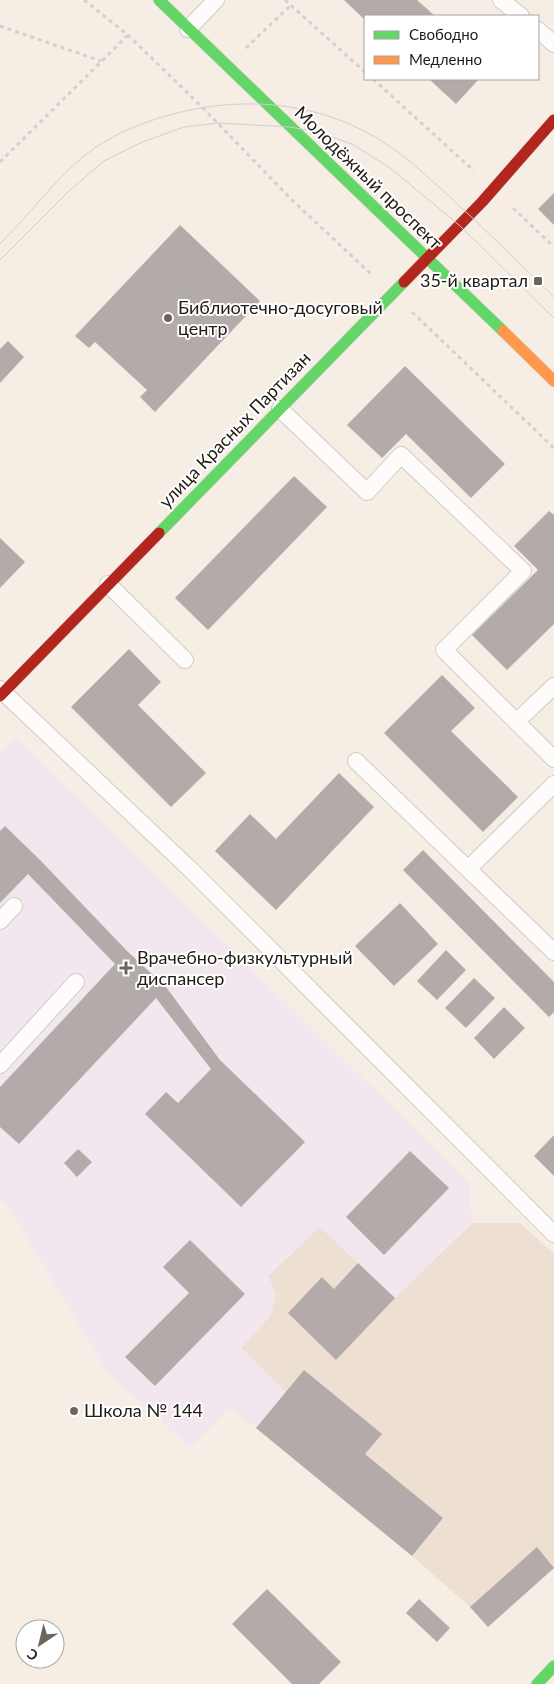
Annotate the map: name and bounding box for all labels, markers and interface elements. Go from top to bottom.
legend [364,15,539,80]
text: Свободно [409,25,478,43]
text: Медленно [409,50,482,68]
street label: Молодёжный проспект [290,101,447,253]
place label: 35-й квартал [420,269,528,291]
marker: 35-й квартал [532,275,544,287]
place label: Библиотечно-досуговый центр [178,296,383,339]
marker: Библиотечно-досуговый центр [162,312,174,324]
street label: улица Красных Партизан [154,347,315,512]
place label: Врачебно-физкультурный диспансер [137,946,353,989]
marker: Врачебно-физкультурный диспансер [119,961,133,975]
place label: Школа № 144 [84,1399,203,1421]
marker: Школа № 144 [68,1405,80,1417]
north arrow [15,1619,65,1669]
text: С [23,1645,41,1665]

